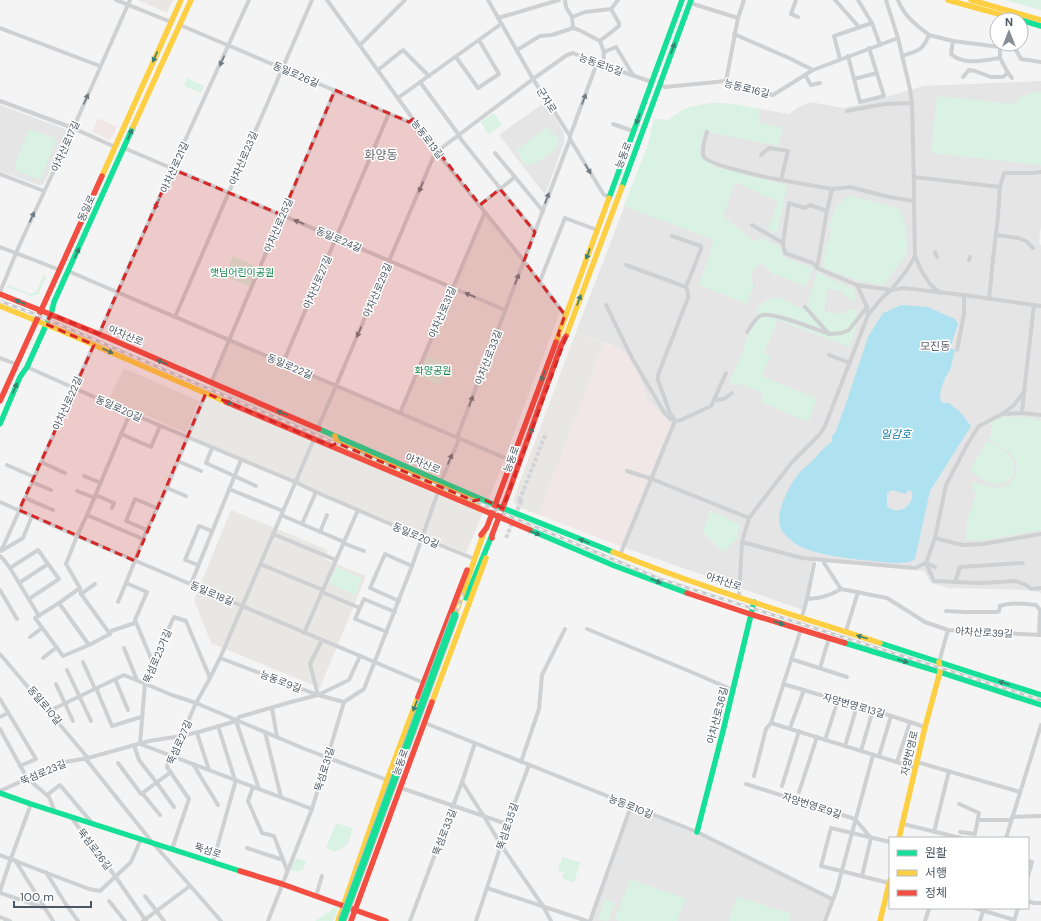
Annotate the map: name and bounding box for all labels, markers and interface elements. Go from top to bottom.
north arrow [989,12,1029,52]
text: N [1005,15,1013,29]
one-way arrow [671,42,677,54]
street label: 능동로15길 [577,50,625,78]
one-way arrow [152,52,158,63]
one-way arrow [219,55,225,67]
street label: 동일로26길 [271,59,321,90]
street label: 능동로16길 [723,77,771,100]
street label: 군자로 [534,85,560,115]
one-way arrow [581,93,587,105]
one-way arrow [83,94,89,105]
one-way arrow [634,113,640,125]
street label: 능동로13길 [409,117,447,162]
street label: 아차산로17길 [48,119,82,174]
one-way arrow [128,128,134,140]
street label: 아차산로23길 [226,129,261,187]
street label: 아차산로21길 [157,139,192,195]
street label: 능동로 [612,140,634,170]
district label: 화양동 [364,147,398,163]
one-way arrow [585,163,592,175]
one-way arrow [417,181,423,193]
one-way arrow [545,191,551,203]
street label: 동일로 [75,193,98,223]
street label: 아차산로25길 [261,196,296,254]
one-way arrow [154,199,160,210]
one-way arrow [29,212,35,223]
one-way arrow [293,219,304,225]
street label: 동일로24길 [314,224,364,255]
one-way arrow [74,246,80,258]
one-way arrow [585,248,591,260]
street label: 아차산로27길 [300,253,335,311]
street label: 아차산로29길 [360,261,395,319]
park label: 햇님어린이공원 [210,266,274,279]
one-way arrow [515,273,521,285]
street label: 아차산로31길 [426,284,459,340]
one-way arrow [464,292,475,298]
one-way arrow [577,293,583,305]
one-way arrow [14,298,26,304]
street label: 아차산로 [106,322,145,349]
one-way arrow [356,326,362,338]
street label: 아차산로33길 [472,328,505,387]
district label: 모진동 [920,339,950,353]
one-way arrow [103,348,115,354]
street label: 동일로22길 [265,351,315,382]
one-way arrow [157,359,168,365]
park label: 화양공원 [415,364,451,377]
one-way arrow [540,370,546,382]
street label: 아차산로22길 [50,374,85,432]
one-way arrow [12,382,19,394]
street label: 동일로20길 [94,392,144,424]
one-way arrow [469,395,475,407]
one-way arrow [222,400,234,406]
one-way arrow [276,410,288,416]
one-way arrow [528,425,534,437]
water label: 일감호 [881,427,912,441]
street label: 능동로 [501,444,522,474]
street label: 아차산로 [403,450,442,477]
one-way arrow [448,453,454,465]
street label: 동일로20길 [391,520,441,551]
one-way arrow [530,530,542,536]
one-way arrow [578,537,590,543]
street label: 아차산로 [704,570,743,593]
street label: 동일로18길 [188,578,236,608]
one-way arrow [650,579,662,585]
one-way arrow [773,620,785,626]
street label: 아차산로39길 [955,624,1013,641]
street label: 뚝섬로23가길 [140,627,175,685]
one-way arrow [856,633,868,639]
one-way arrow [897,658,909,664]
street label: 능동로9길 [258,668,303,695]
one-way arrow [998,680,1010,686]
street label: 동일로10길 [25,683,65,727]
street label: 아차산로36길 [704,685,731,745]
street label: 자양번영로13길 [821,690,887,721]
one-way arrow [412,701,418,713]
street label: 뚝섬로27길 [164,718,195,767]
street label: 자양번영로 [898,729,921,777]
street label: 뚝섬로31길 [312,745,337,793]
street label: 능동로 [390,747,411,777]
street label: 뚝섬로23길 [18,757,68,788]
street label: 자양번영로9길 [781,790,843,821]
street label: 능동로10길 [607,792,655,821]
street label: 뚝섬로35길 [494,801,521,851]
street label: 뚝섬로33길 [430,807,459,857]
street label: 뚝섬로26길 [75,826,114,873]
legend [889,837,1029,909]
street label: 뚝섬로 [193,840,223,861]
text: 원활 [925,845,947,861]
text: 서행 [925,865,947,881]
scale bar [14,883,91,909]
text: 정체 [925,885,947,901]
text: 100 m [20,889,54,905]

